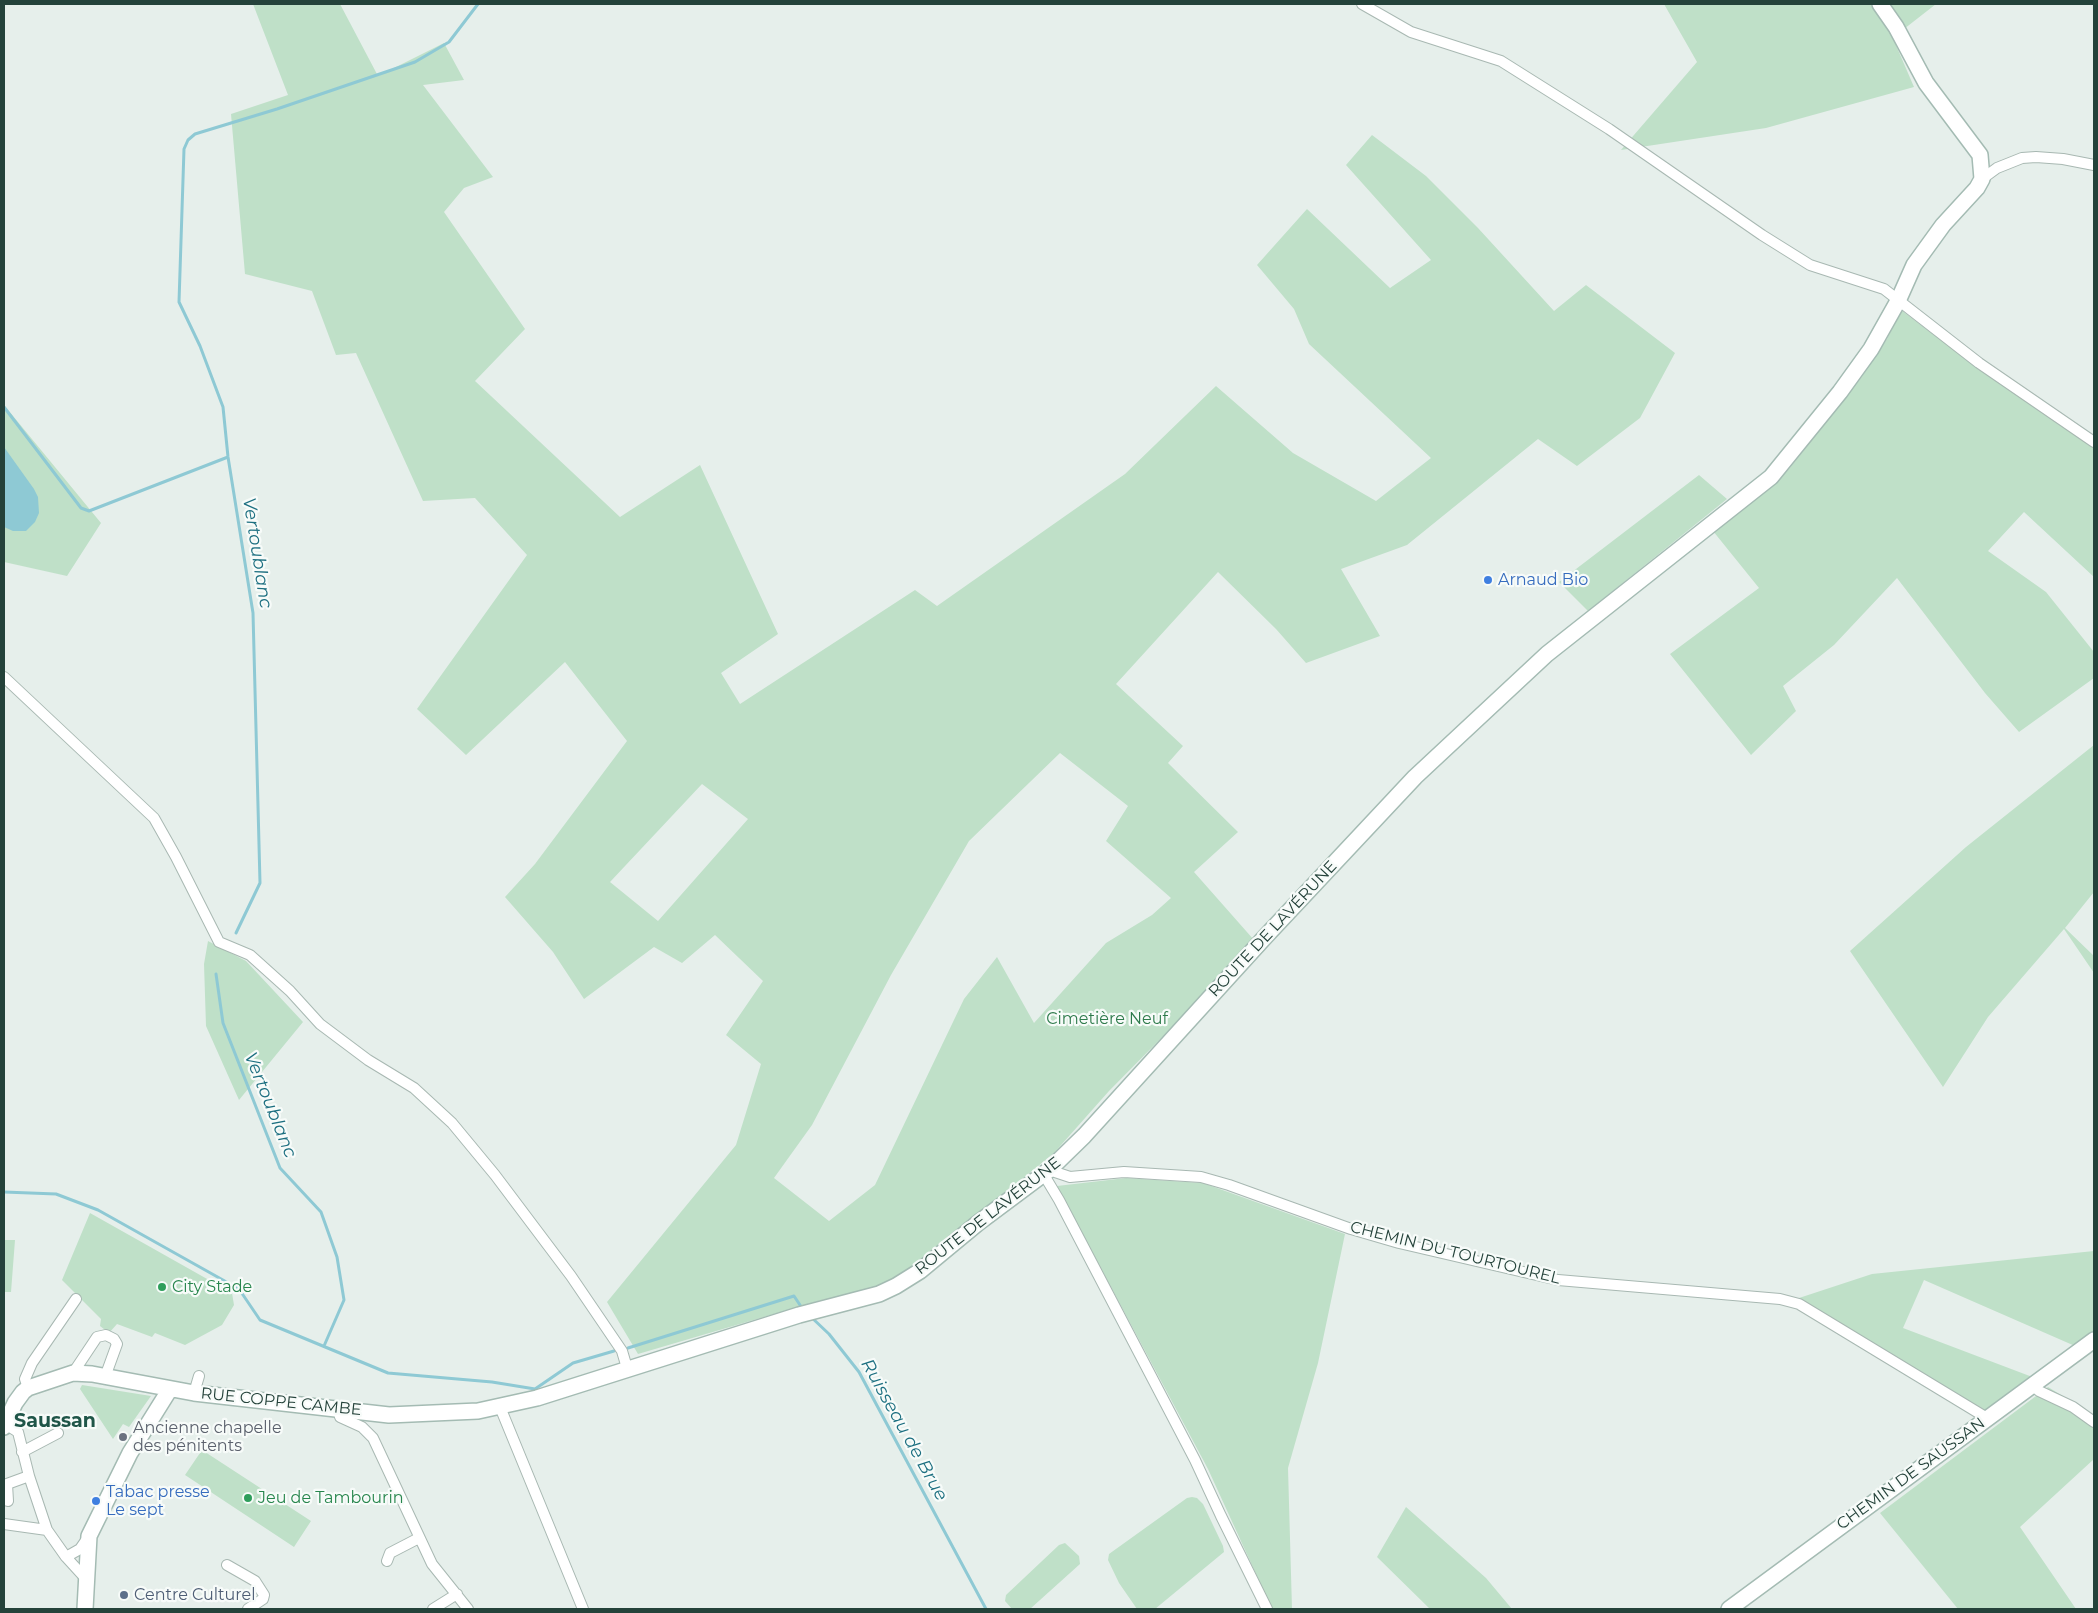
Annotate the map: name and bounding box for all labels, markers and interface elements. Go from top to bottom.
water label: Vertoublanc [238,496,276,610]
place label: Arnaud Bio [1498,570,1588,590]
marker: Arnaud Bio [1482,574,1494,586]
street label: ROUTE DE LAVÉRUNE [1205,857,1341,1001]
park label: Cimetière Neuf [1046,1009,1168,1029]
water label: Vertoublanc [239,1049,301,1161]
street label: ROUTE DE LAVÉRUNE [911,1153,1065,1279]
street label: CHEMIN DU TOURTOUREL [1348,1218,1562,1288]
place label: City Stade [172,1277,252,1297]
marker: City Stade [156,1281,168,1293]
water label: Ruisseau de Brue [856,1355,952,1505]
street label: RUE COPPE CAMBE [200,1384,362,1420]
district label: Saussan [14,1410,96,1432]
street label: CHEMIN DE SAUSSAN [1833,1414,1989,1534]
place label: Ancienne chapelle des pénitents [133,1418,282,1456]
marker: Ancienne chapelle des pénitents [117,1431,129,1443]
place label: Tabac presse Le sept [106,1482,210,1520]
place label: Jeu de Tambourin [258,1488,404,1508]
marker: Jeu de Tambourin [242,1492,254,1504]
marker: Tabac presse Le sept [90,1495,102,1507]
place label: Centre Culturel [134,1585,255,1605]
marker: Centre Culturel [118,1589,130,1601]

